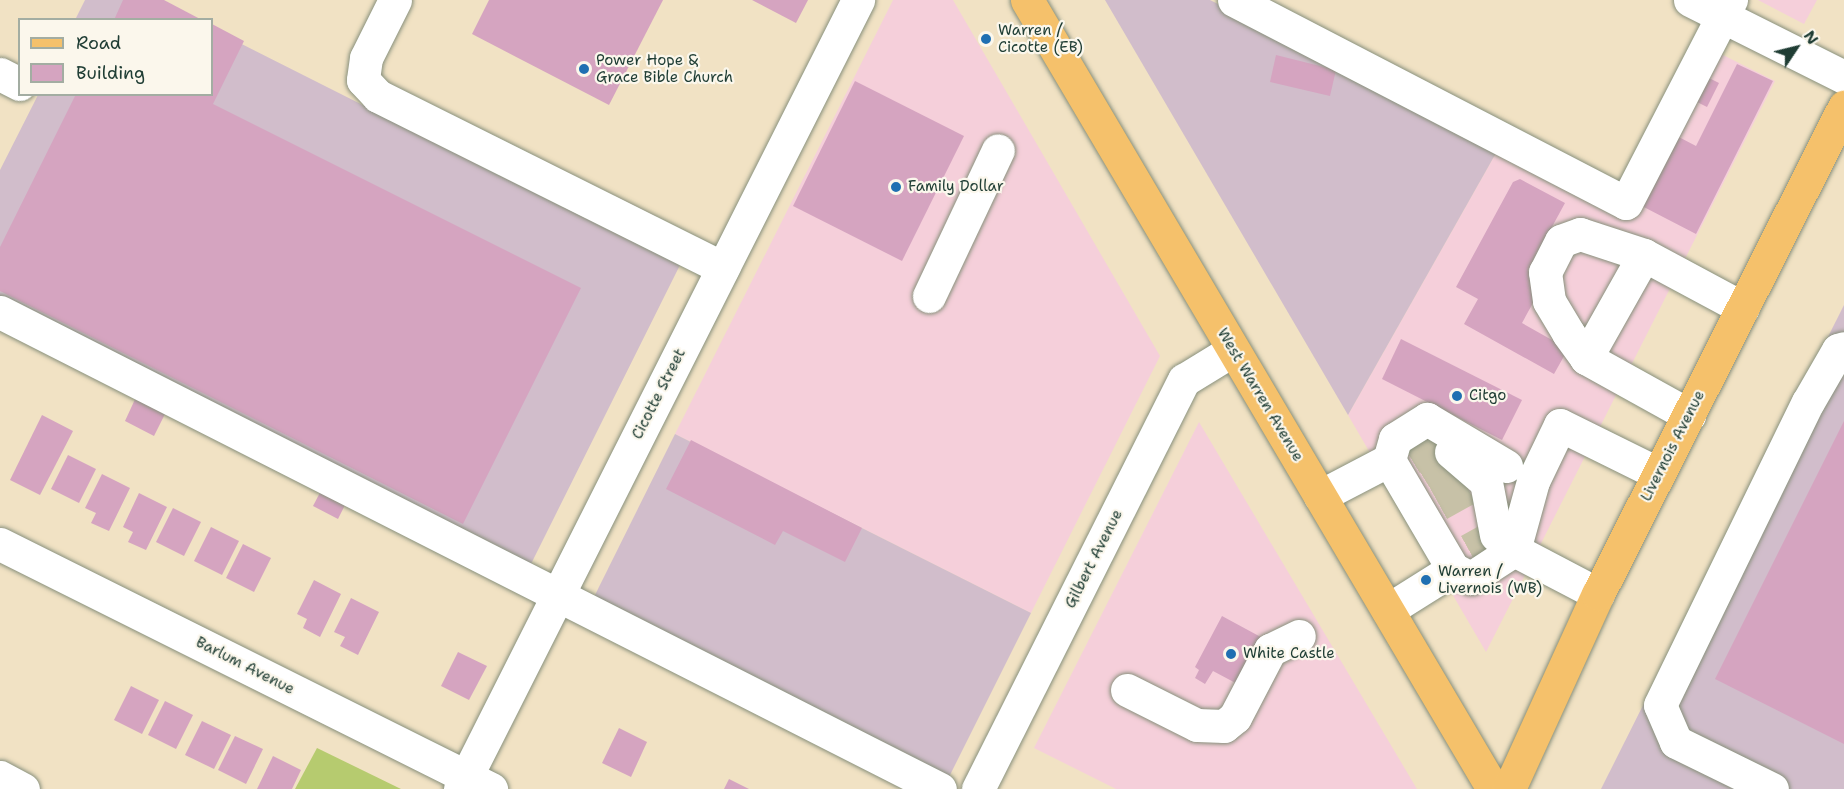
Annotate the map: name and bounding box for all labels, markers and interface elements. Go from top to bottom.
legend [18,18,213,96]
north arrow [1766,18,1826,78]
place label: Warren / Cicotte (EB) [998,21,1083,56]
text: N [1799,26,1823,49]
text: Road [76,31,121,55]
marker: Warren / Cicotte (EB) [979,32,993,46]
place label: Power Hope & Grace Bible Church [596,51,733,86]
text: Building [76,61,145,85]
marker: Power Hope & Grace Bible Church [577,62,591,76]
place label: Family Dollar [908,178,1004,196]
marker: Family Dollar [889,180,903,194]
street label: West Warren Avenue [1213,325,1307,465]
street label: Cicotte Street [628,346,690,442]
place label: Citgo [1469,387,1506,405]
street label: Livernois Avenue [1637,388,1709,504]
marker: Citgo [1450,389,1464,403]
street label: Gilbert Avenue [1061,507,1127,611]
place label: Warren / Livernois (WB) [1438,562,1542,597]
marker: Warren / Livernois (WB) [1419,573,1433,587]
street label: Barlum Avenue [193,633,297,699]
place label: White Castle [1243,645,1335,663]
marker: White Castle [1224,647,1238,661]

